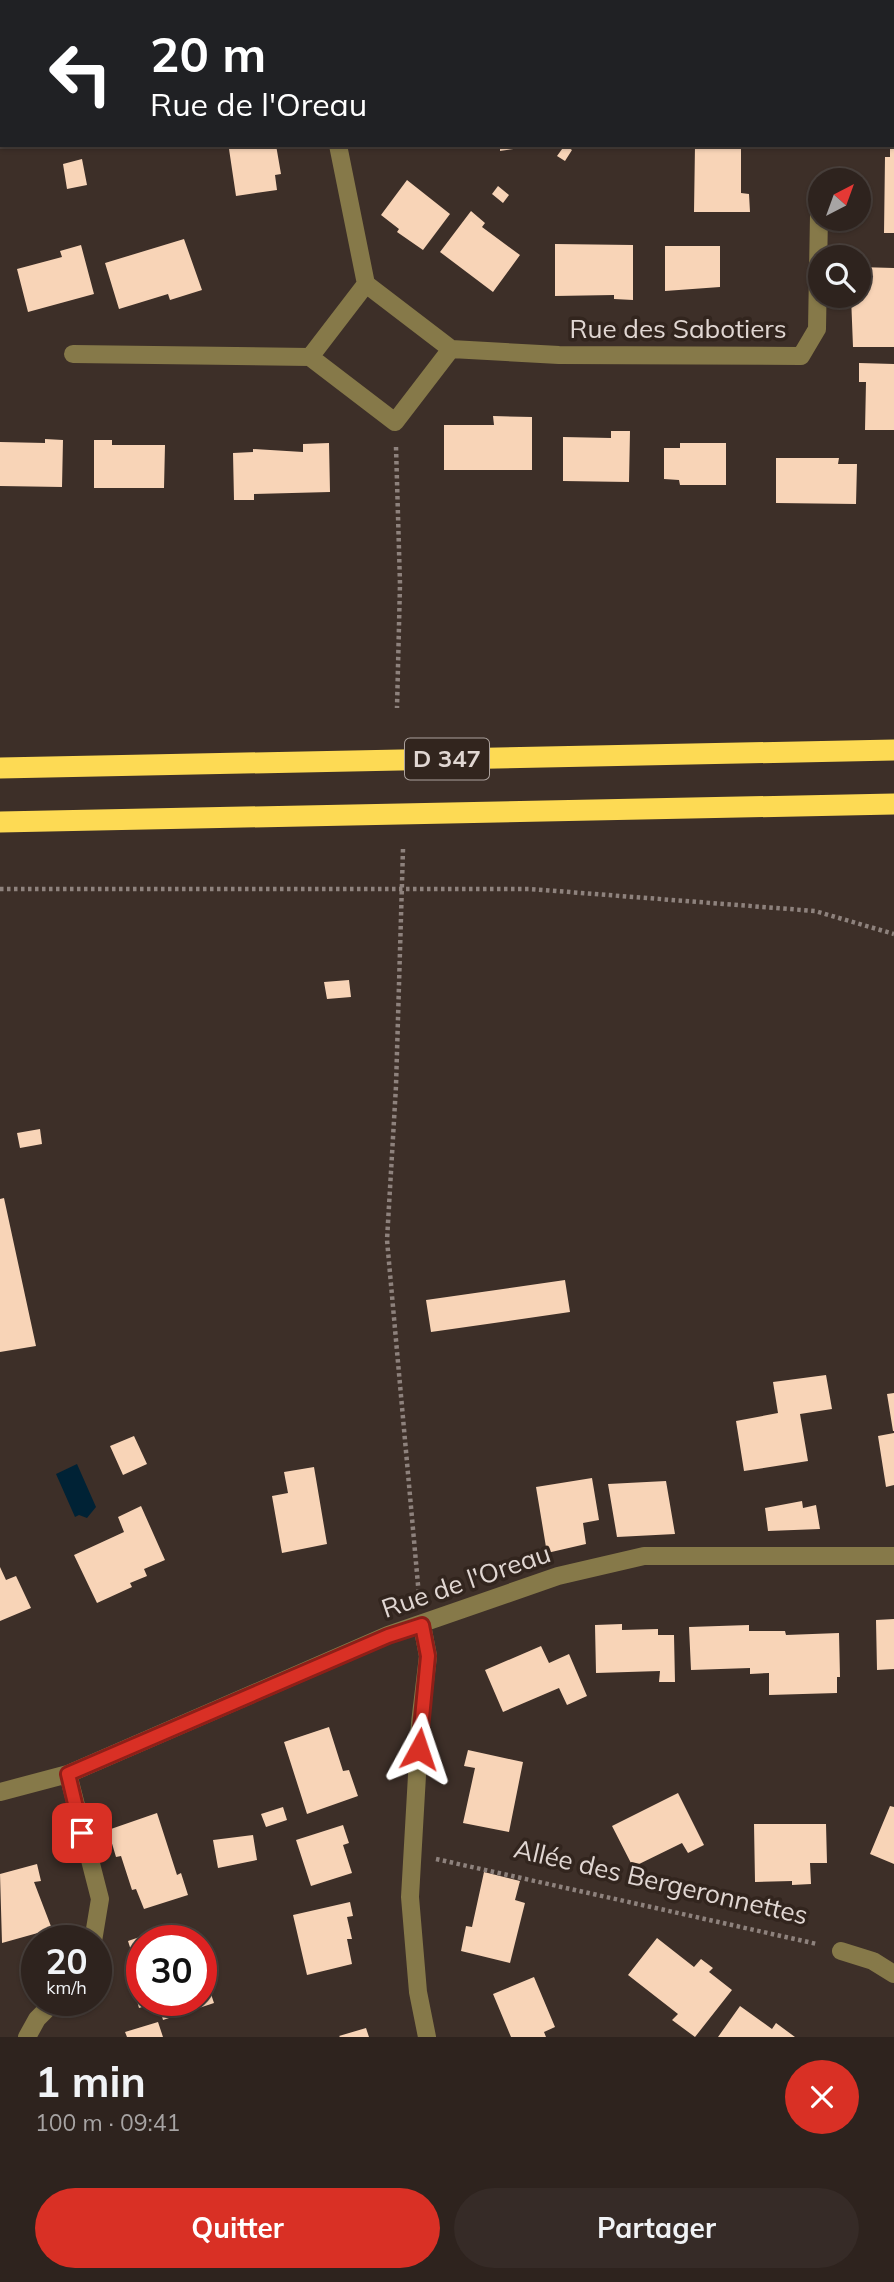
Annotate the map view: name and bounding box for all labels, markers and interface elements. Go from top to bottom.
text: 20 m [150,23,266,84]
icon: left [35,28,126,119]
text: Rue de l'Oreau [150,84,367,124]
north arrow [808,168,872,231]
map controls [808,168,871,308]
button: search [808,245,871,308]
street label: Rue des Sabotiers [569,312,787,345]
road number: D 347 [405,738,489,780]
street label: Rue de l'Oreau [377,1536,555,1625]
position arrow [382,1712,456,1786]
pin [52,1803,112,1863]
icon: arrive [63,1814,101,1852]
street label: Allée des Bergeronnettes [511,1832,811,1931]
speed limit sign: 30 [126,1925,217,2016]
text: 20 [45,1939,88,1983]
text: km/h [46,1976,87,1999]
text: 1 min [35,2055,146,2108]
button: close [785,2060,859,2134]
text: 100 m · 09:41 [35,2108,180,2137]
button: Quitter [35,2188,440,2268]
button: Partager [454,2188,859,2268]

